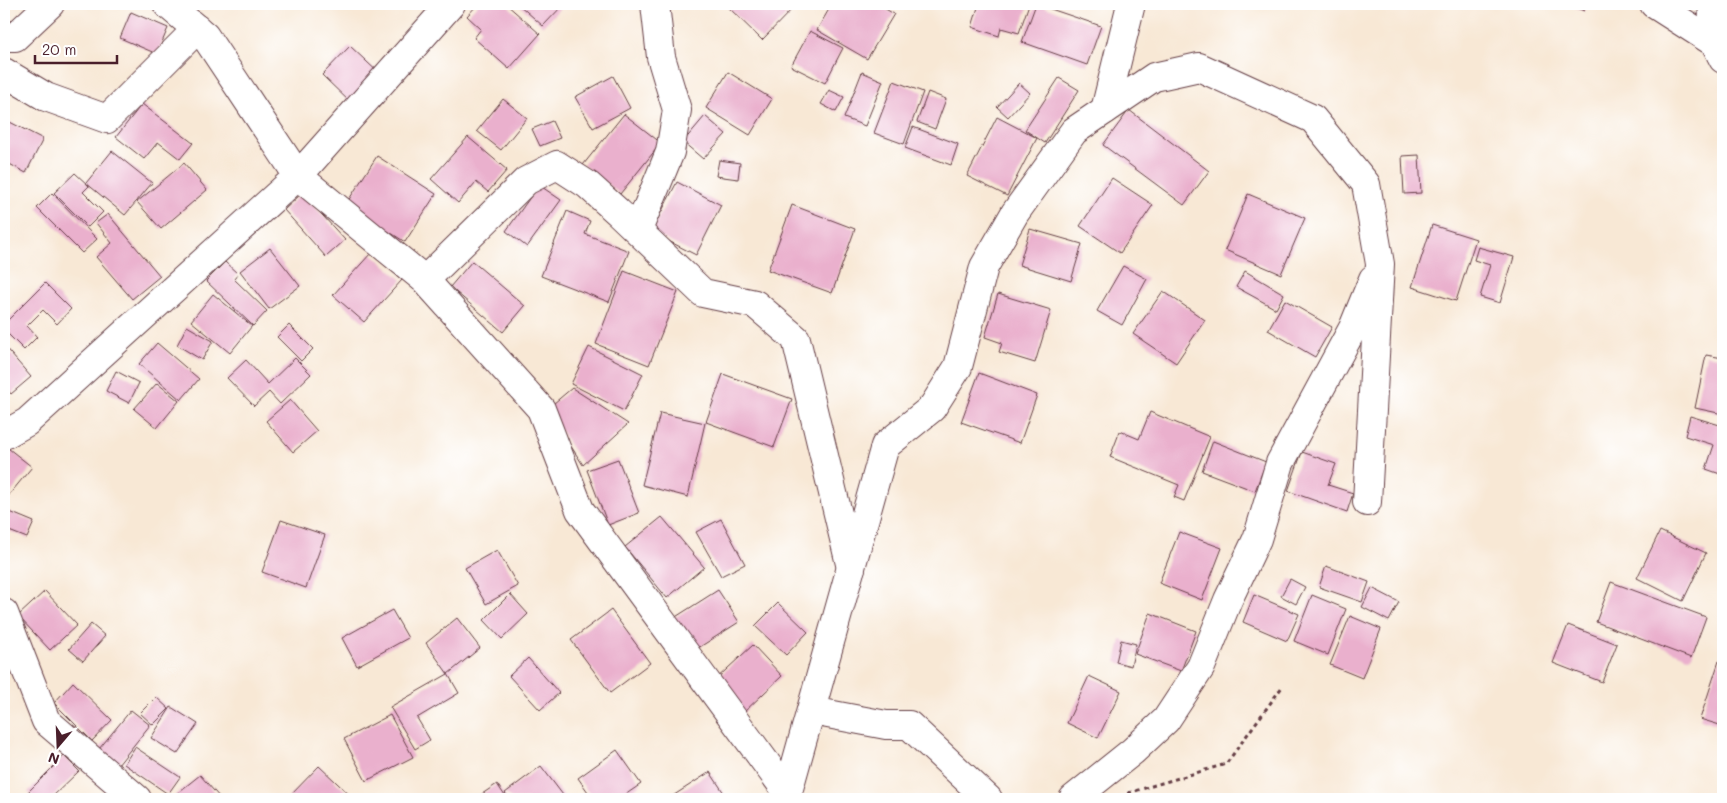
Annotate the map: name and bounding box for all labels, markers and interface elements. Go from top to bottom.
scale bar [35,32,118,64]
text: 20 m [42,39,76,59]
north arrow [32,720,82,770]
text: N [45,748,62,769]

